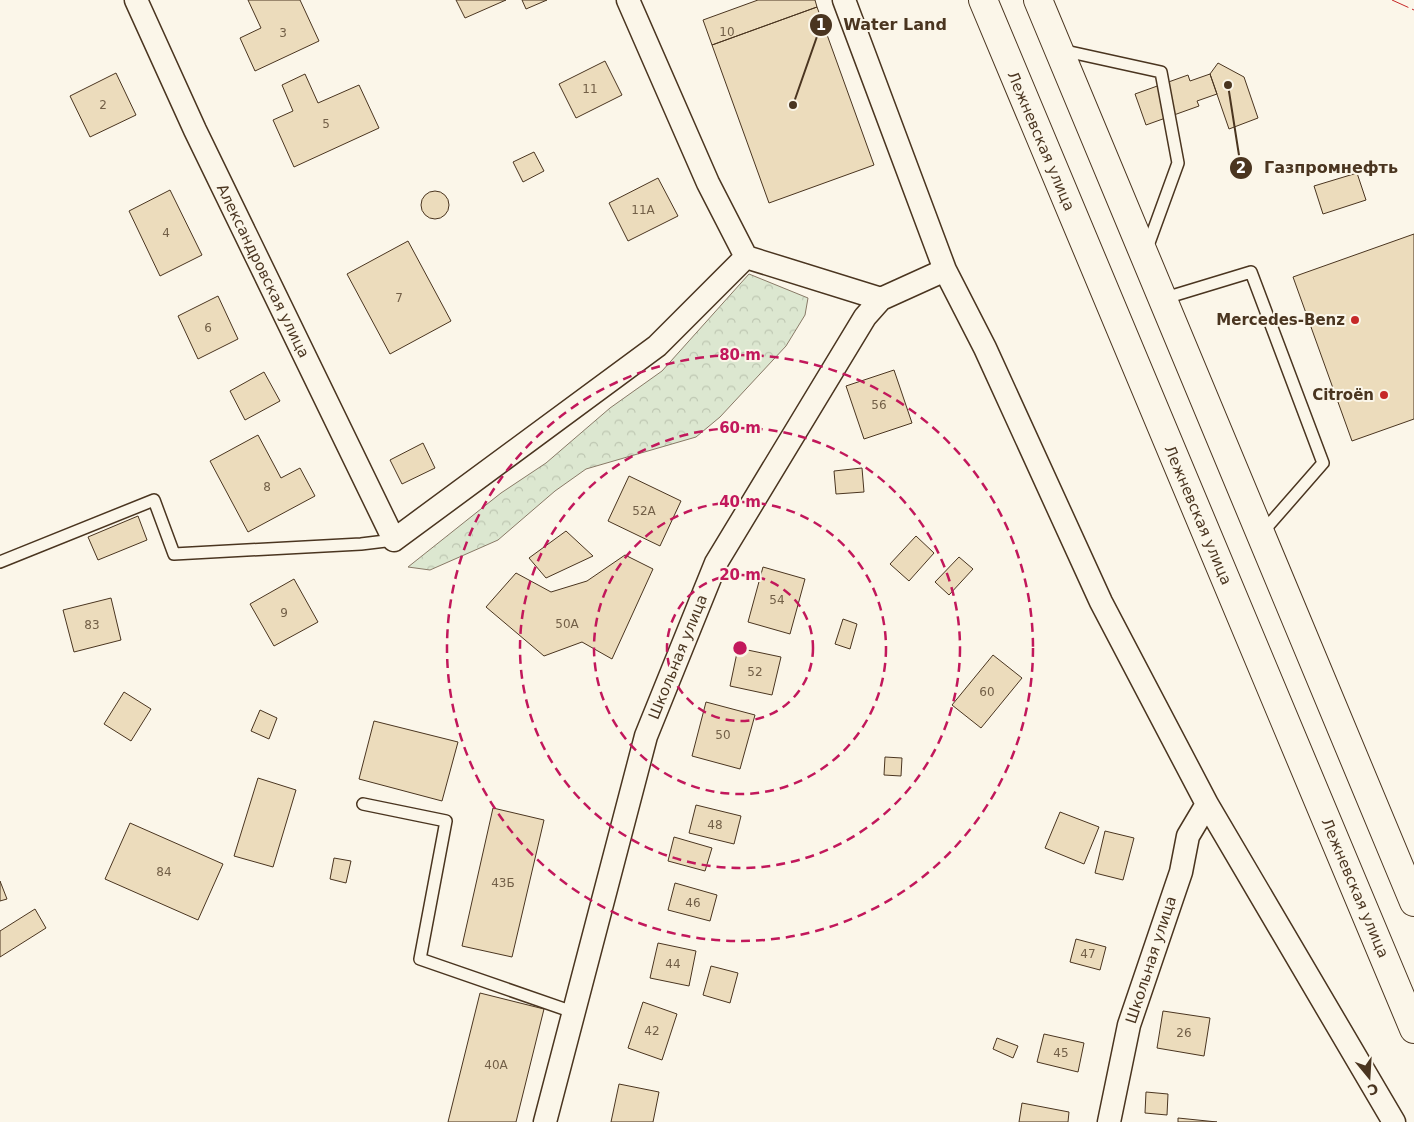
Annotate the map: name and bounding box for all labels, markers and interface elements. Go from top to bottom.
callout: Water Land [808,9,957,40]
text: Water Land [843,15,947,34]
text: 1 [816,16,826,34]
house number: 10 [719,25,735,39]
house number: 3 [279,26,287,40]
street label: Лежневская улица [1003,69,1079,213]
house number: 11 [582,82,598,96]
house number: 2 [99,98,107,112]
house number: 5 [322,117,330,131]
callout: Газпромнефть [1229,152,1408,183]
text: Газпромнефть [1264,158,1398,177]
text: 2 [1236,159,1246,177]
street label: Александровская улица [213,181,313,361]
house number: 11А [631,203,656,217]
house number: 4 [162,226,170,240]
house number: 7 [395,291,403,305]
place label: Mercedes-Benz [1216,311,1345,329]
marker: Mercedes-Benz [1349,314,1361,326]
house number: 6 [204,321,212,335]
text: 80 m [719,346,761,364]
place label: Citroën [1312,386,1374,404]
marker: Citroën [1378,389,1390,401]
house number: 56 [871,398,887,412]
text: 60 m [719,419,761,437]
street label: Лежневская улица [1160,443,1236,587]
house number: 8 [263,480,271,494]
text: 40 m [719,493,761,511]
house number: 52А [632,504,657,518]
text: 20 m [719,566,761,584]
street label: Школьная улица [645,592,711,722]
house number: 54 [769,593,785,607]
house number: 9 [280,606,288,620]
house number: 50А [555,617,580,631]
house number: 83 [84,618,100,632]
centre of rings [731,639,749,657]
house number: 52 [747,665,763,679]
house number: 60 [979,685,995,699]
house number: 50 [715,728,731,742]
street label: Лежневская улица [1317,816,1393,960]
house number: 48 [707,818,723,832]
house number: 84 [156,865,172,879]
house number: 43Б [491,876,515,890]
street label: Школьная улица [1122,894,1180,1026]
house number: 46 [685,896,701,910]
house number: 47 [1080,947,1096,961]
house number: 44 [665,957,681,971]
house number: 42 [644,1024,660,1038]
house number: 26 [1176,1026,1192,1040]
house number: 45 [1053,1046,1069,1060]
north arrow [1344,1052,1394,1102]
house number: 40А [484,1058,509,1072]
text: С [1366,1080,1380,1099]

